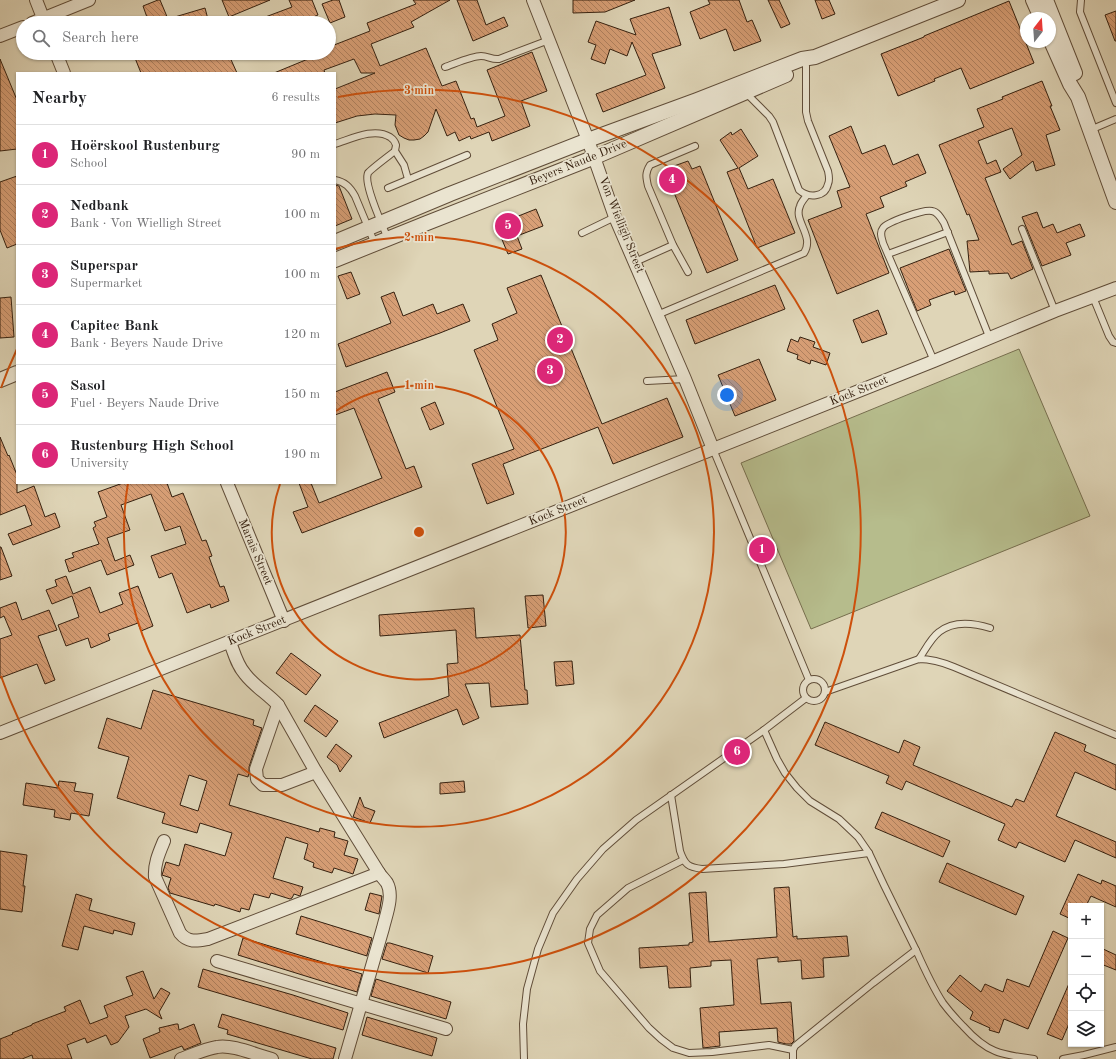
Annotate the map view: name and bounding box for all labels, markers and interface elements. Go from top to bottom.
north arrow [1020,12,1056,48]
search box [16,16,336,60]
icon: search [30,27,52,49]
text: Search here [62,31,139,46]
text: 3 min [404,85,434,97]
text: Nearby [32,90,87,107]
text: 6 results [271,91,320,104]
street label: Beyers Naude Drive [527,138,629,188]
text: Hoërskool Rustenburg [70,139,220,154]
text: 1 [41,148,49,161]
text: 90 m [291,148,320,161]
text: School [70,157,107,170]
pin: 4 [659,165,685,195]
street label: Von Wielligh Street [596,175,646,275]
text: Nedbank [70,199,129,214]
text: 2 [41,208,49,221]
text: 100 m [283,208,320,221]
pin: 5 [495,211,521,241]
text: Bank · Von Wielligh Street [70,217,222,230]
text: 2 min [404,232,434,244]
text: Superspar [70,259,138,274]
text: 3 [41,268,49,281]
text: 100 m [283,268,320,281]
text: Supermarket [70,277,142,290]
text: Capitec Bank [70,319,159,334]
pin: 2 [547,325,573,355]
text: 4 [41,328,49,341]
text: 120 m [283,328,320,341]
text: Bank · Beyers Naude Drive [70,337,223,350]
pin: 3 [537,356,563,386]
street label: Kock Street [828,374,890,408]
text: Sasol [70,379,106,394]
text: 1 min [404,380,434,392]
your location [717,385,737,405]
text: 5 [41,388,49,401]
text: 150 m [283,388,320,401]
text: Fuel · Beyers Naude Drive [70,397,219,410]
text: Rustenburg High School [70,439,234,454]
text: 6 [41,448,49,461]
text: 190 m [283,448,320,461]
text: University [70,457,129,470]
street label: Kock Street [527,494,589,528]
street label: Marais Street [236,517,274,587]
centre of rings [412,525,426,539]
pin: 1 [749,535,775,565]
street label: Kock Street [226,614,288,648]
pin: 6 [724,737,750,767]
map controls [1068,903,1104,1047]
button: + [1068,903,1104,939]
button: − [1068,939,1104,975]
button: locate [1068,975,1104,1011]
button: layers [1068,1011,1104,1047]

